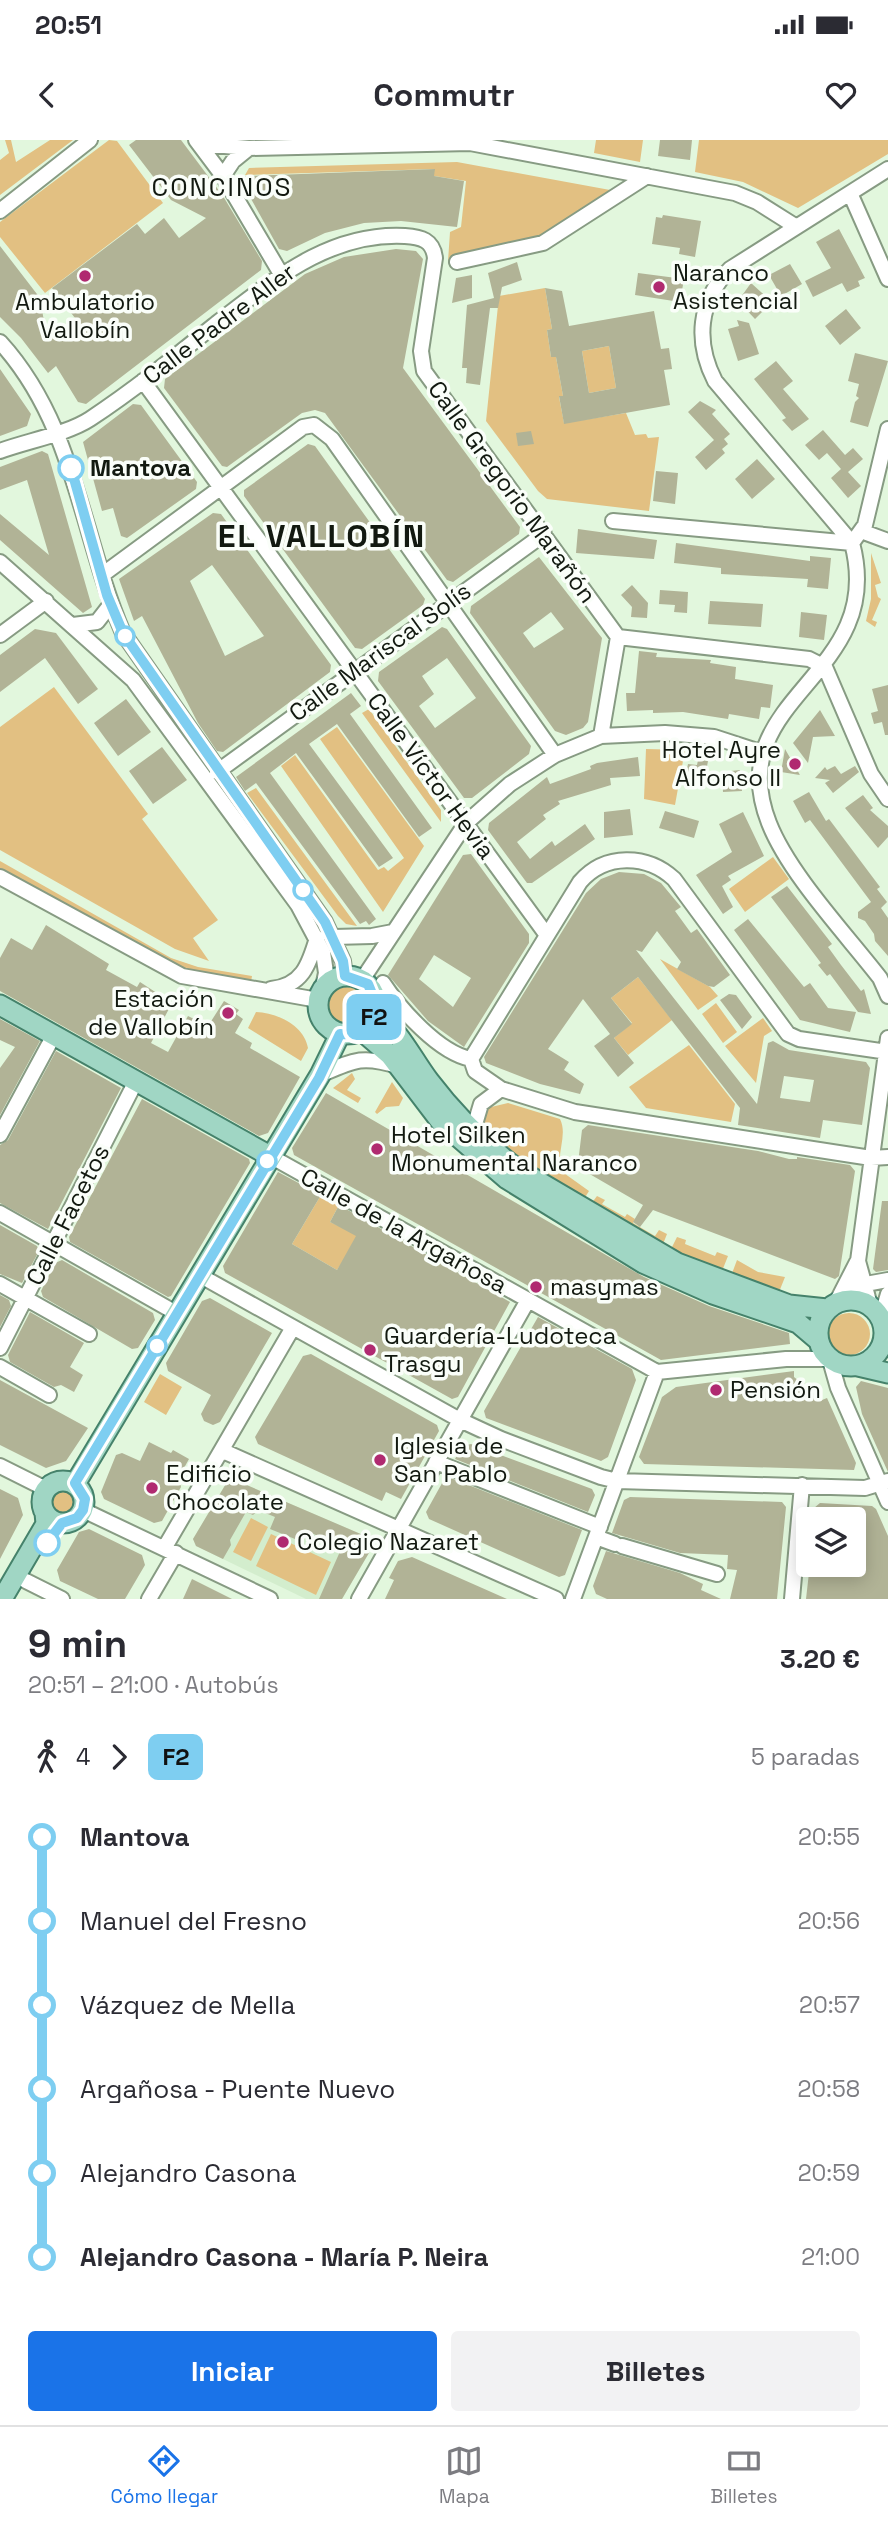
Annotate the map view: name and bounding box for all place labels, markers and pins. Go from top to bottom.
place label: Naranco Asistencial [673,257,798,316]
marker: Ambulatorio Vallobín [77,268,93,284]
marker: Naranco Asistencial [651,279,667,295]
place label: Ambulatorio Vallobín [15,286,155,345]
place label: Mantova [90,452,191,483]
marker: Mantova [58,455,84,481]
unlabelled marker [115,626,135,646]
place label: Hotel Ayre Alfonso II [662,734,781,793]
marker: Hotel Ayre Alfonso II [787,756,803,772]
unlabelled marker [293,880,313,900]
place label: Estación de Vallobín [88,983,214,1042]
marker: Estación de Vallobín [220,1005,236,1021]
place label: Hotel Silken Monumental Naranco [391,1119,638,1178]
marker: Hotel Silken Monumental Naranco [369,1141,385,1157]
unlabelled marker [257,1151,277,1171]
place label: masymas [550,1271,659,1302]
marker: masymas [528,1279,544,1295]
place label: Guardería-Ludoteca Trasgu [384,1320,617,1379]
unlabelled marker [147,1336,167,1356]
marker: Guardería-Ludoteca Trasgu [362,1342,378,1358]
place label: Pensión [730,1374,821,1405]
marker: Pensión [708,1382,724,1398]
place label: Iglesia de San Pablo [394,1430,508,1489]
marker: Iglesia de San Pablo [372,1452,388,1468]
place label: Edificio Chocolate [166,1458,284,1517]
marker: Edificio Chocolate [144,1480,160,1496]
place label: Colegio Nazaret [297,1526,479,1557]
unlabelled marker [34,1530,60,1556]
marker: Colegio Nazaret [275,1534,291,1550]

